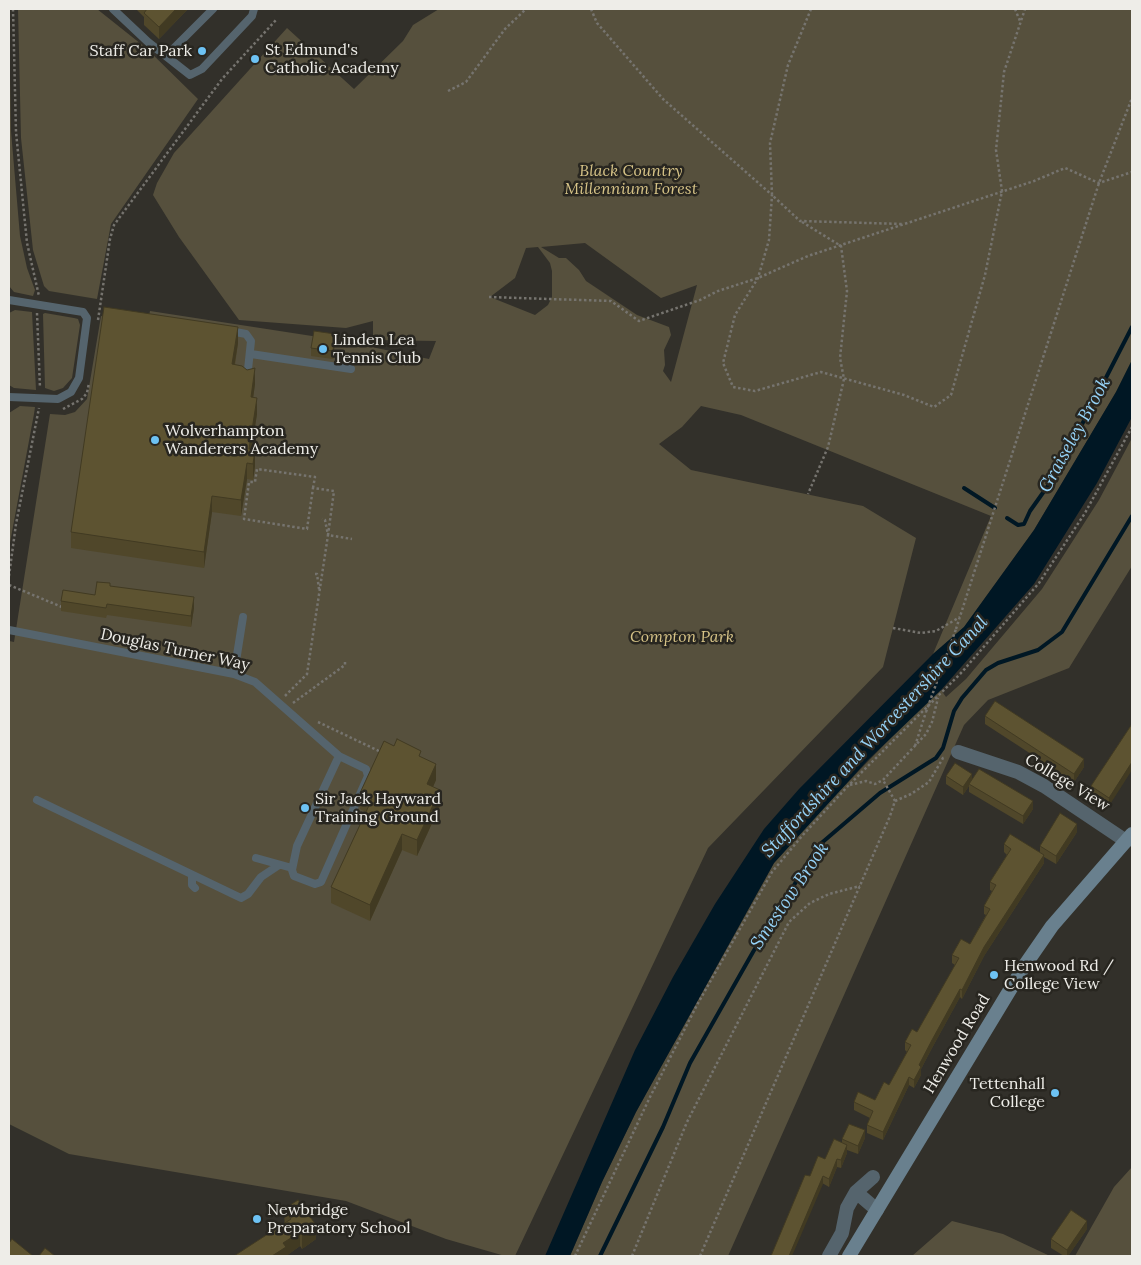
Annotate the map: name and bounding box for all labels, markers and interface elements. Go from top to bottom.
place label: St Edmund's Catholic Academy [265,40,399,78]
place label: Staff Car Park [89,41,192,61]
marker: Staff Car Park [196,45,208,57]
marker: St Edmund's Catholic Academy [249,53,261,65]
park label: Black Country Millennium Forest [565,161,697,199]
place label: Linden Lea Tennis Club [333,330,421,368]
marker: Linden Lea Tennis Club [317,343,329,355]
water label: Graiseley Brook [1034,374,1116,496]
place label: Wolverhampton Wanderers Academy [165,421,318,459]
marker: Wolverhampton Wanderers Academy [149,434,161,446]
water label: Staffordshire and Worcestershire Canal [757,612,993,862]
street label: Douglas Turner Way [99,625,251,675]
park label: Compton Park [630,627,734,647]
street label: College View [1021,750,1113,816]
place label: Sir Jack Hayward Training Ground [315,789,441,827]
marker: Sir Jack Hayward Training Ground [299,802,311,814]
water label: Smestow Brook [746,838,834,954]
place label: Henwood Rd / College View [1004,956,1114,994]
marker: Henwood Rd / College View [988,969,1000,981]
street label: Henwood Road [920,991,994,1097]
place label: Tettenhall College [970,1074,1045,1112]
marker: Tettenhall College [1049,1087,1061,1099]
place label: Newbridge Preparatory School [267,1200,411,1238]
marker: Newbridge Preparatory School [251,1213,263,1225]

